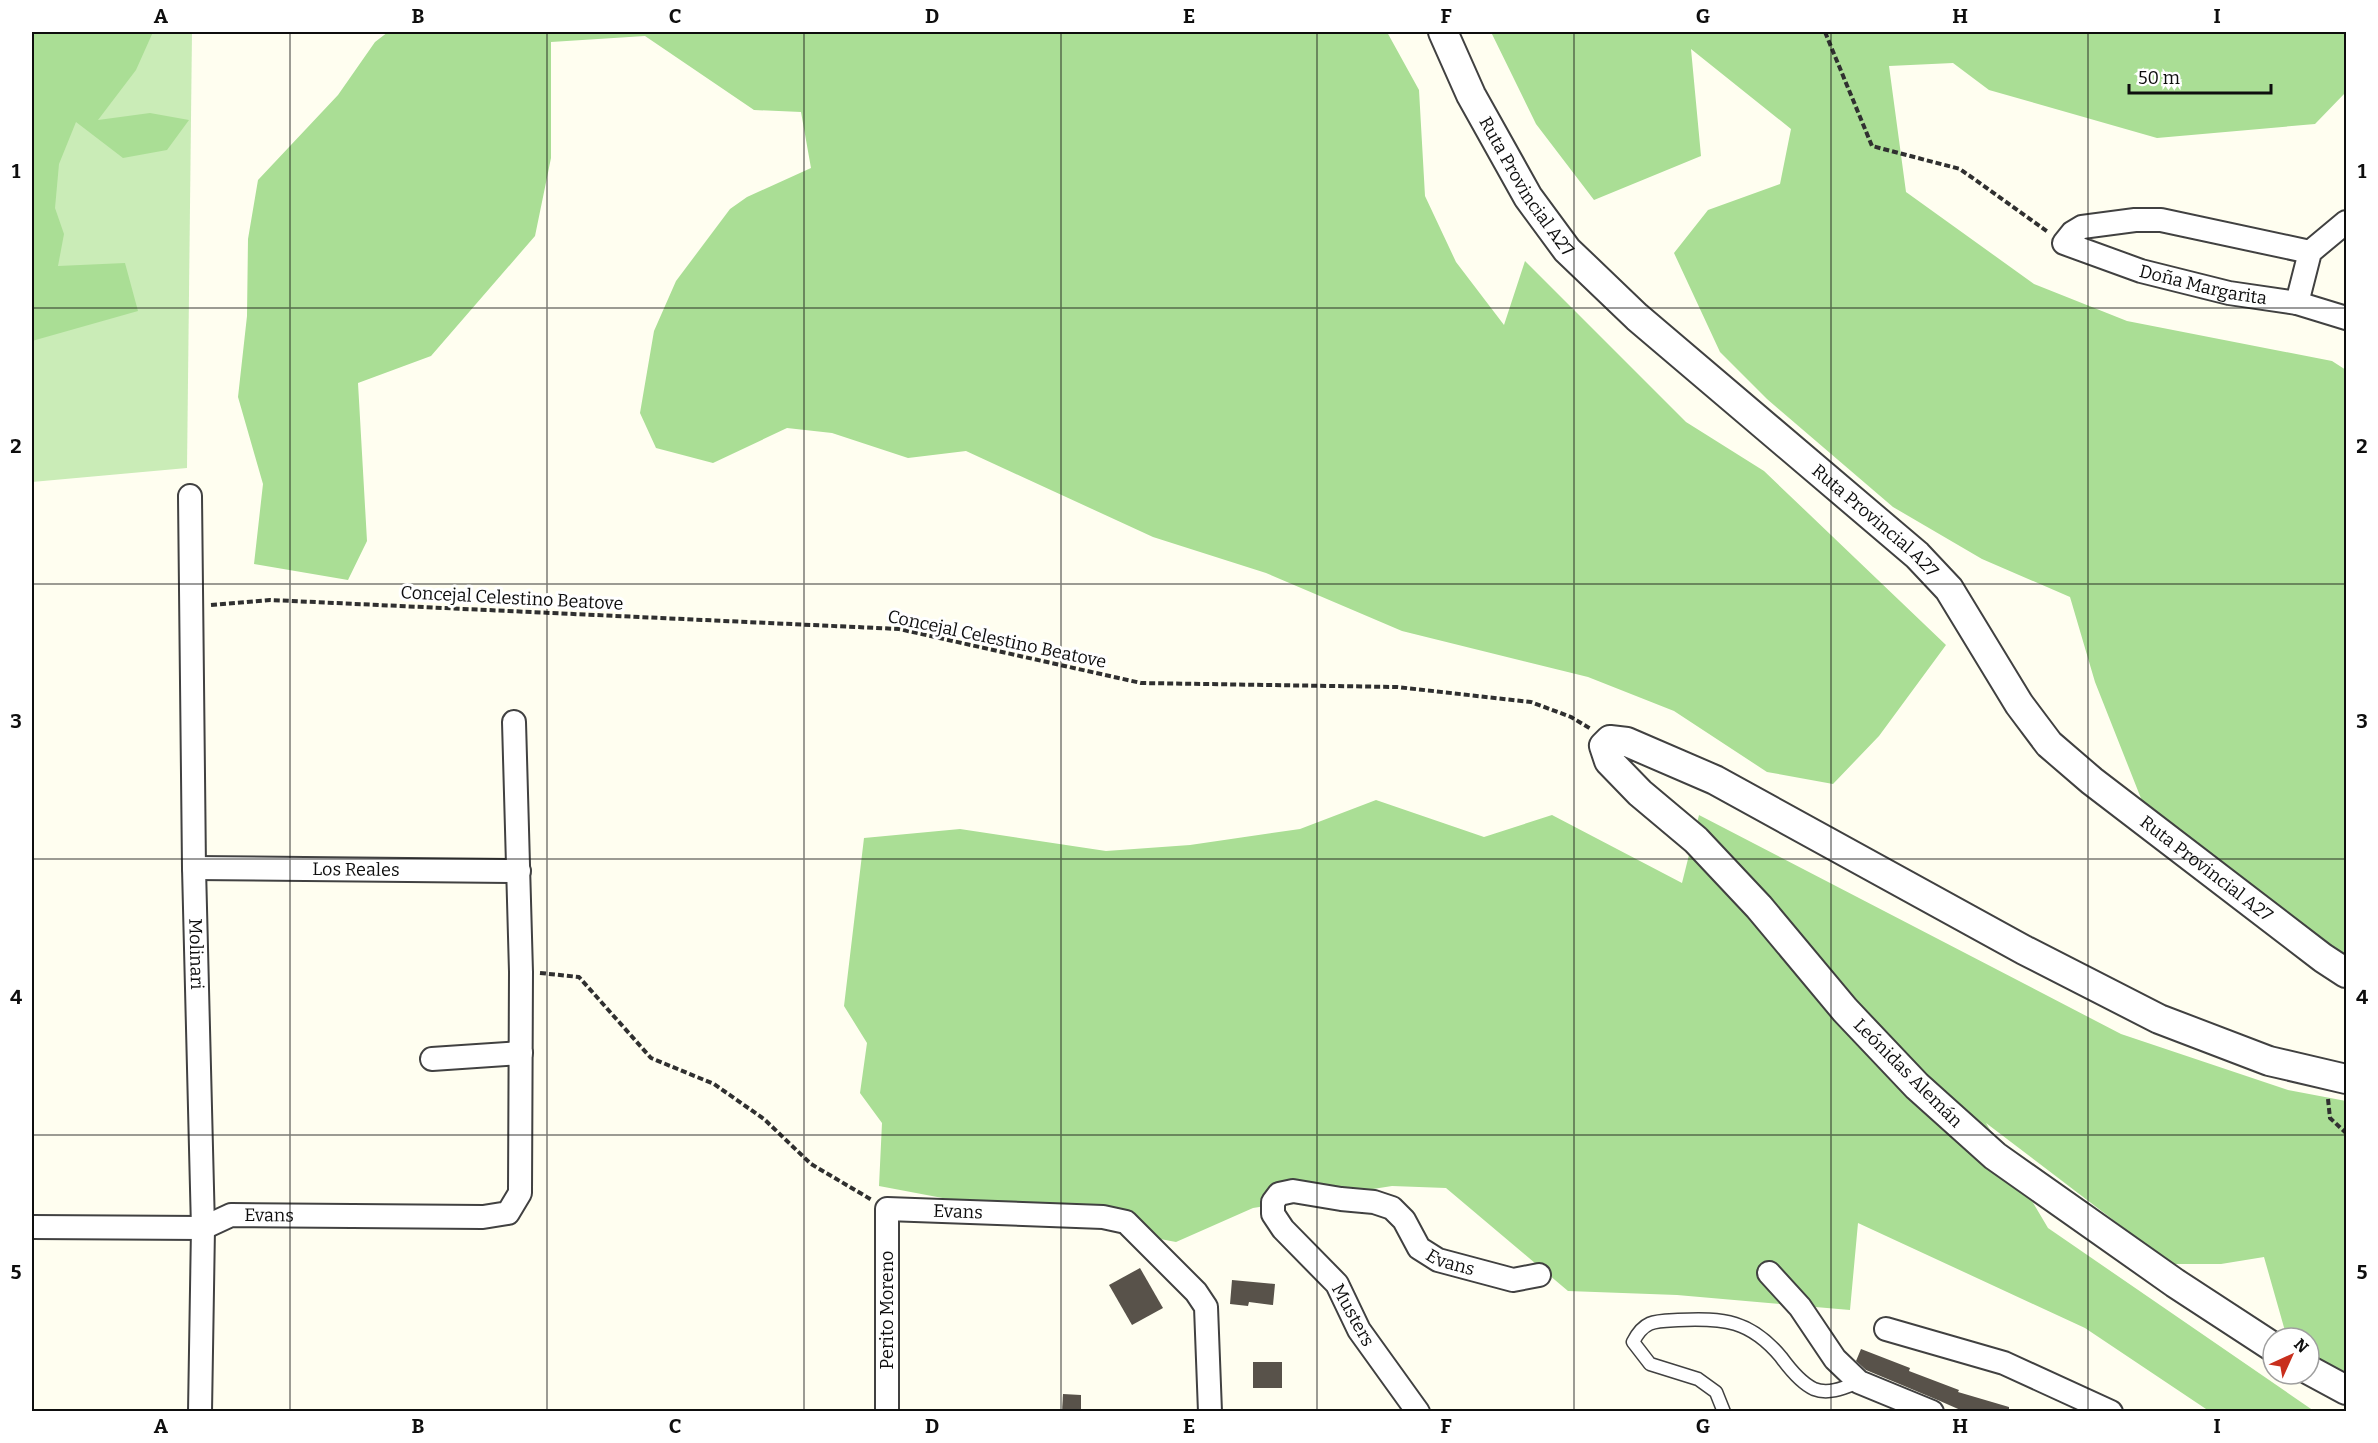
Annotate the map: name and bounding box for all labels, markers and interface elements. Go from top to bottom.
text: A [154,4,169,28]
text: B [412,4,425,28]
text: C [669,4,681,28]
text: D [925,4,939,28]
text: E [1183,4,1195,28]
text: F [1440,4,1452,28]
text: G [1696,4,1710,28]
text: H [1952,4,1968,28]
text: I [2213,4,2221,28]
scale bar [2129,57,2272,95]
text: 50 m [2138,67,2180,89]
street label: Ruta Provincial A27 [1474,113,1578,261]
text: 1 [12,159,21,183]
text: 1 [2358,159,2367,183]
street label: Doña Margarita [2137,260,2269,309]
text: 2 [10,434,22,458]
text: 2 [2356,434,2368,458]
street label: Ruta Provincial A27 [1807,460,1943,582]
street label: Concejal Celestino Beatove [400,581,624,615]
street label: Concejal Celestino Beatove [886,605,1108,673]
text: 3 [10,709,22,733]
text: 3 [2356,709,2368,733]
street label: Ruta Provincial A27 [2136,811,2277,926]
street label: Los Reales [312,858,400,881]
street label: Molinari [184,918,208,990]
text: 4 [10,985,22,1009]
text: 4 [2356,985,2368,1009]
street label: Leónidas Alemán [1849,1014,1968,1133]
street label: Evans [933,1200,983,1224]
street label: Evans [244,1204,294,1226]
street label: Evans [1422,1244,1477,1280]
street label: Perito Moreno [876,1251,898,1369]
text: 5 [11,1260,22,1284]
text: 5 [2357,1260,2368,1284]
street label: Musters [1327,1280,1379,1350]
north arrow [2261,1326,2321,1386]
text: N [2290,1335,2312,1357]
text: A [154,1414,169,1438]
text: B [412,1414,425,1438]
text: C [669,1414,681,1438]
text: D [925,1414,939,1438]
text: E [1183,1414,1195,1438]
text: F [1440,1414,1452,1438]
text: G [1696,1414,1710,1438]
text: H [1952,1414,1968,1438]
text: I [2213,1414,2221,1438]

